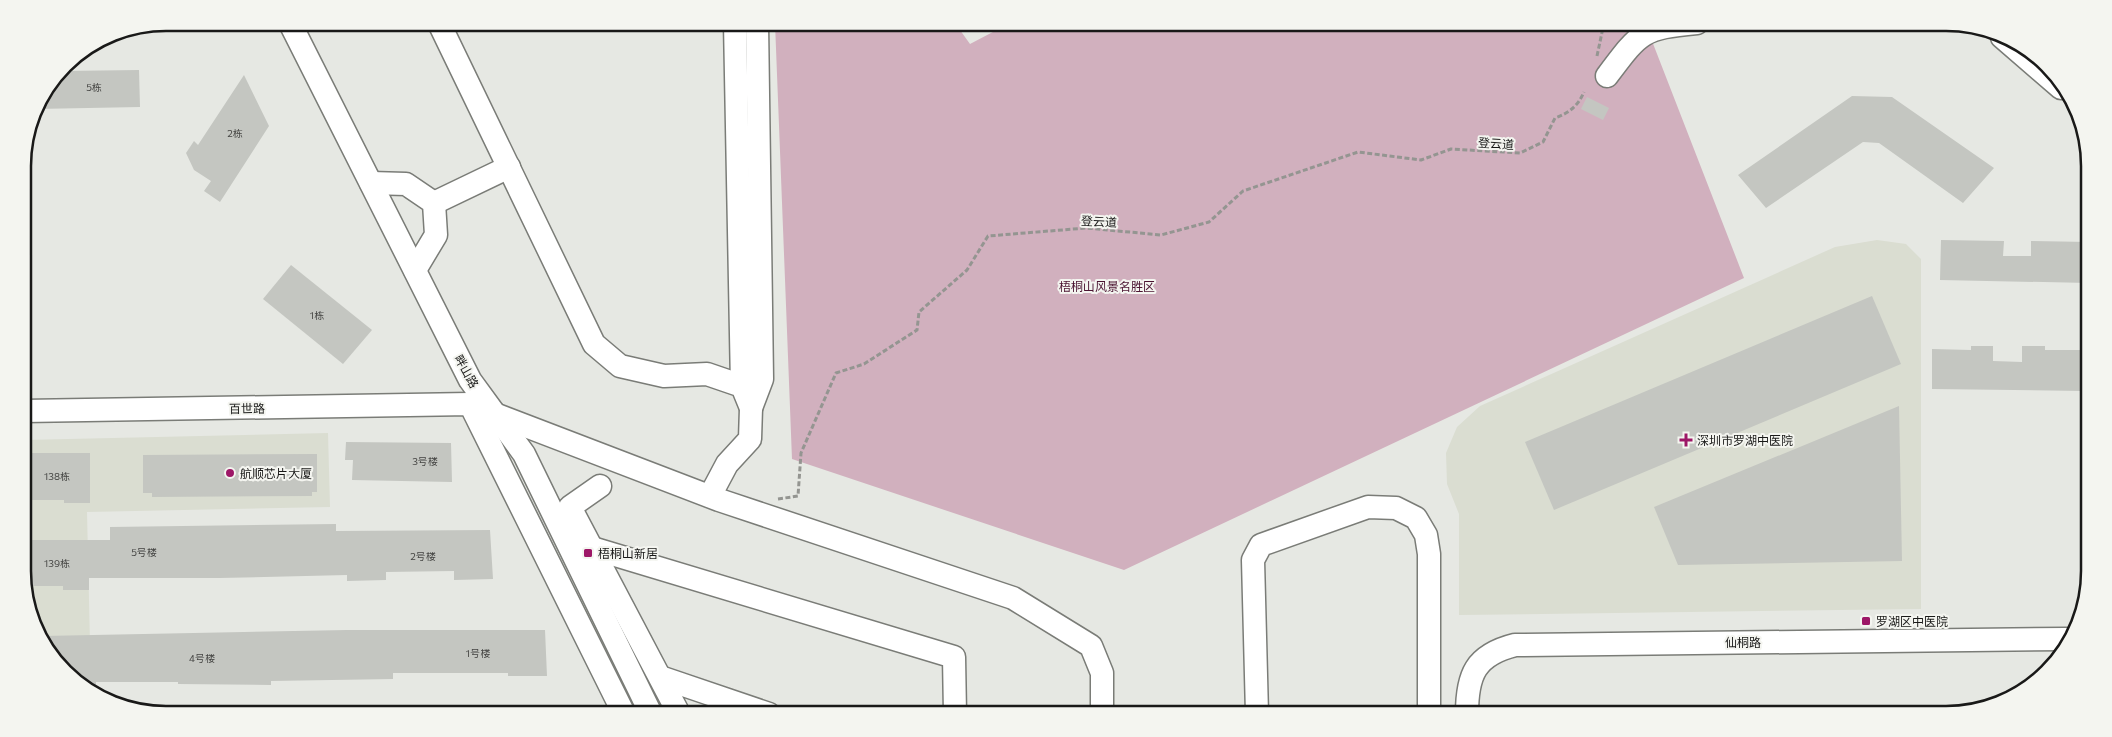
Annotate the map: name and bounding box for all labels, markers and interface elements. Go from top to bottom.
house number: 5栋 [86,81,102,93]
house number: 2栋 [227,127,243,139]
street label: 登云道 [1478,135,1514,151]
street label: 登云道 [1081,213,1117,229]
park label: 梧桐山风景名胜区 [1059,279,1155,293]
house number: 1栋 [310,309,324,321]
street label: 畔山路 [452,352,482,390]
street label: 百世路 [229,401,265,415]
marker: 深圳市罗湖中医院 [1679,433,1693,447]
place label: 深圳市罗湖中医院 [1697,433,1793,447]
house number: 3号楼 [412,455,438,467]
place label: 航顺芯片大厦 [240,466,312,480]
marker: 航顺芯片大厦 [224,467,236,479]
house number: 138栋 [44,470,70,482]
house number: 5号楼 [131,546,157,558]
place label: 梧桐山新居 [598,546,658,560]
marker: 梧桐山新居 [582,547,594,559]
house number: 2号楼 [410,550,436,562]
house number: 139栋 [44,557,70,569]
place label: 罗湖区中医院 [1876,614,1948,628]
marker: 罗湖区中医院 [1860,615,1872,627]
street label: 仙桐路 [1725,635,1761,649]
house number: 1号楼 [466,647,490,659]
house number: 4号楼 [189,652,215,664]

